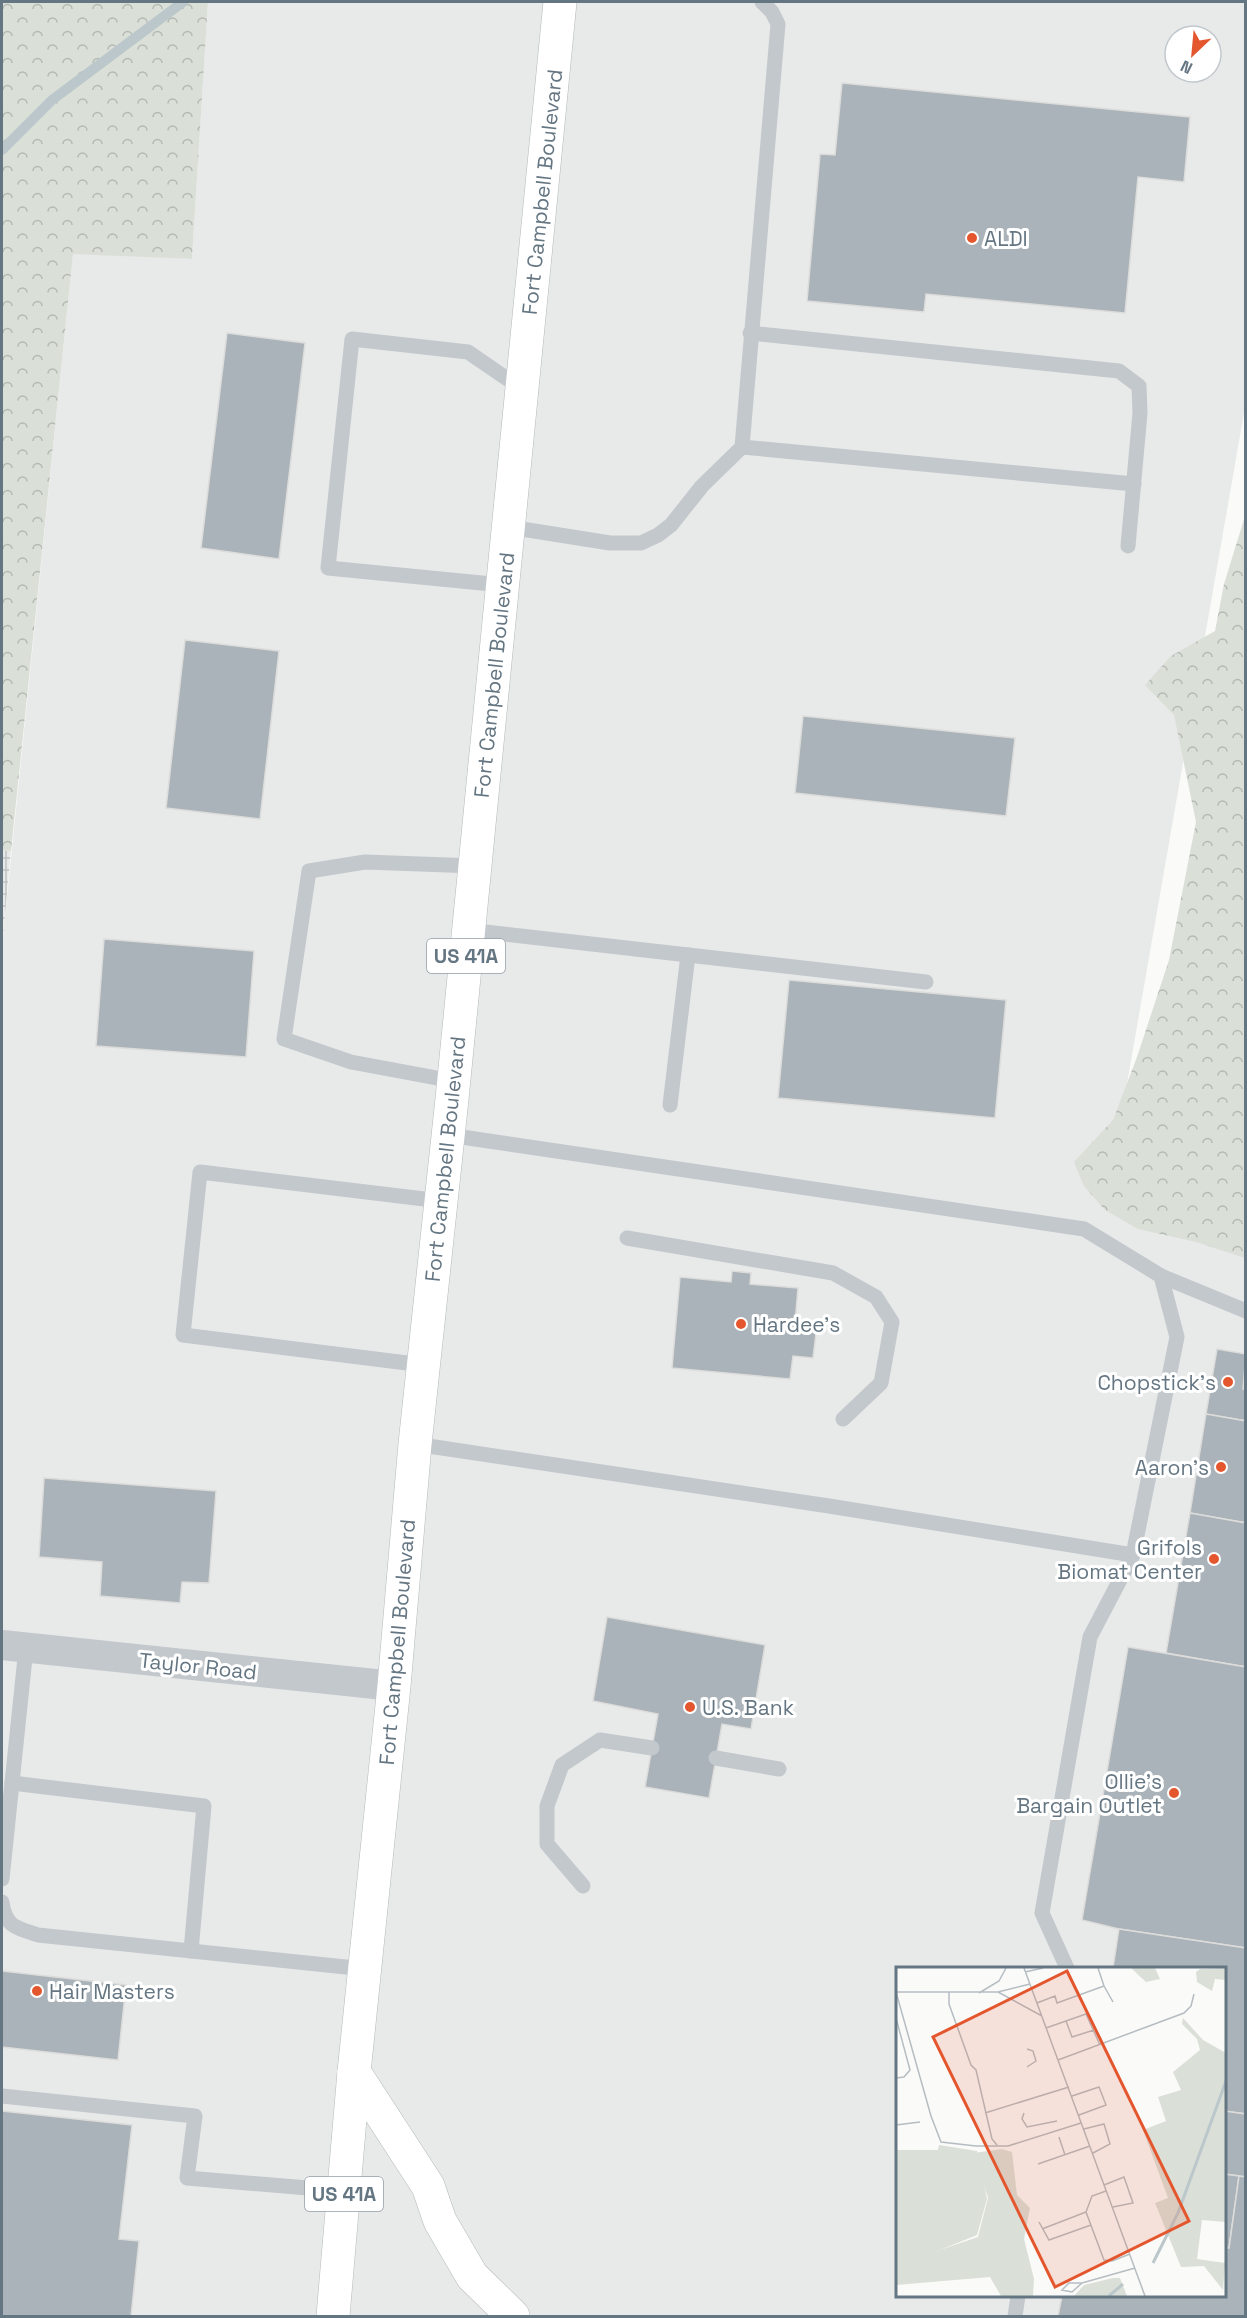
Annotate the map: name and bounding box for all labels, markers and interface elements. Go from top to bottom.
north arrow [1163,24,1223,84]
text: N [1177,55,1196,79]
street label: Fort Campbell Boulevard [516,68,568,316]
place label: ALDI [984,225,1028,252]
marker: ALDI [965,231,979,245]
street label: Fort Campbell Boulevard [468,551,520,799]
road number: US 41A [427,939,505,973]
street label: Fort Campbell Boulevard [419,1035,471,1283]
place label: Hardee's [753,1311,840,1338]
marker: Hardee's [734,1317,748,1331]
place label: Chopstick's [1097,1369,1216,1396]
marker: Chopstick's [1221,1375,1235,1389]
place label: Aaron's [1135,1454,1209,1481]
marker: Aaron's [1214,1460,1228,1474]
street label: Fort Campbell Boulevard [373,1518,421,1766]
place label: Grifols Biomat Center [1057,1534,1202,1585]
marker: Grifols Biomat Center [1207,1552,1221,1566]
street label: Taylor Road [138,1646,258,1686]
place label: U.S. Bank [702,1694,794,1721]
marker: U.S. Bank [683,1700,697,1714]
place label: Ollie's Bargain Outlet [1016,1768,1162,1819]
marker: Ollie's Bargain Outlet [1167,1786,1181,1800]
inset map [896,1967,1226,2297]
place label: Hair Masters [49,1978,175,2005]
marker: Hair Masters [30,1984,44,1998]
road number: US 41A [305,2177,383,2211]

